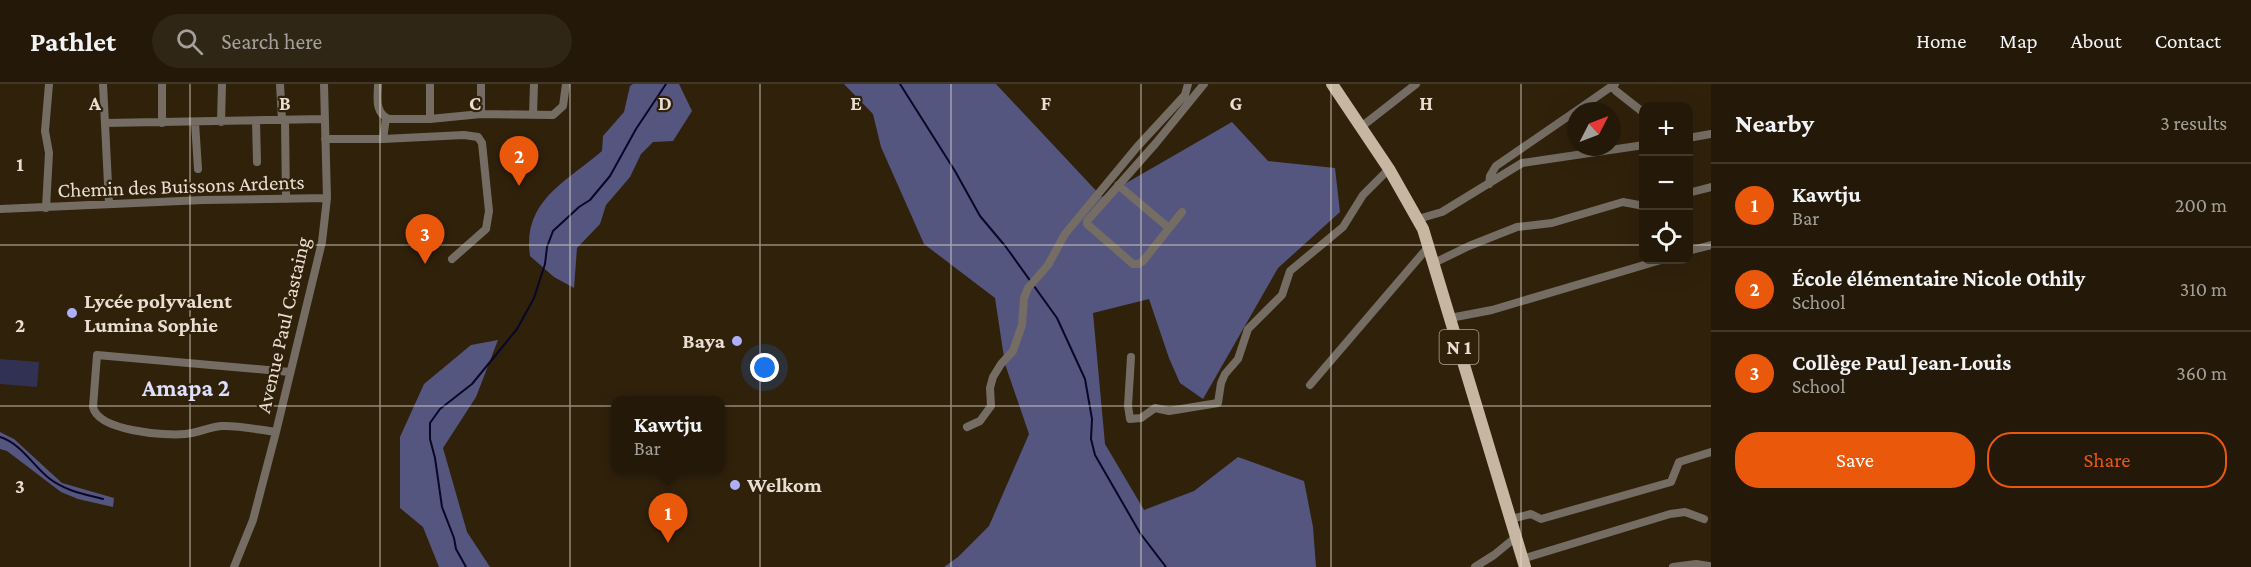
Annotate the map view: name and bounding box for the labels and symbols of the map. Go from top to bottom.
text: A [88,92,102,114]
text: B [279,92,291,114]
text: C [469,92,481,114]
text: D [658,92,672,114]
text: E [850,92,862,114]
text: F [1041,92,1052,114]
text: G [1230,92,1243,114]
text: H [1419,92,1433,114]
north arrow [1567,102,1621,156]
pin: 2 [500,136,538,186]
text: 1 [16,153,24,175]
street label: Chemin des Buissons Ardents [57,170,305,202]
pin: 3 [406,214,444,264]
street label: Avenue Paul Castaing [251,235,315,415]
place label: Lycée polyvalent Lumina Sophie [84,289,232,337]
marker: Lycée polyvalent Lumina Sophie [65,306,79,320]
text: 2 [15,314,25,336]
place label: Baya [682,329,726,353]
road number: N 1 [1440,330,1478,364]
marker: Baya [730,334,744,348]
your location [750,353,779,382]
district label: Amapa 2 [141,374,230,401]
place label: Welkom [746,473,822,497]
text: 3 [15,475,25,497]
marker: Welkom [728,478,742,492]
pin: 1 [648,494,688,543]

